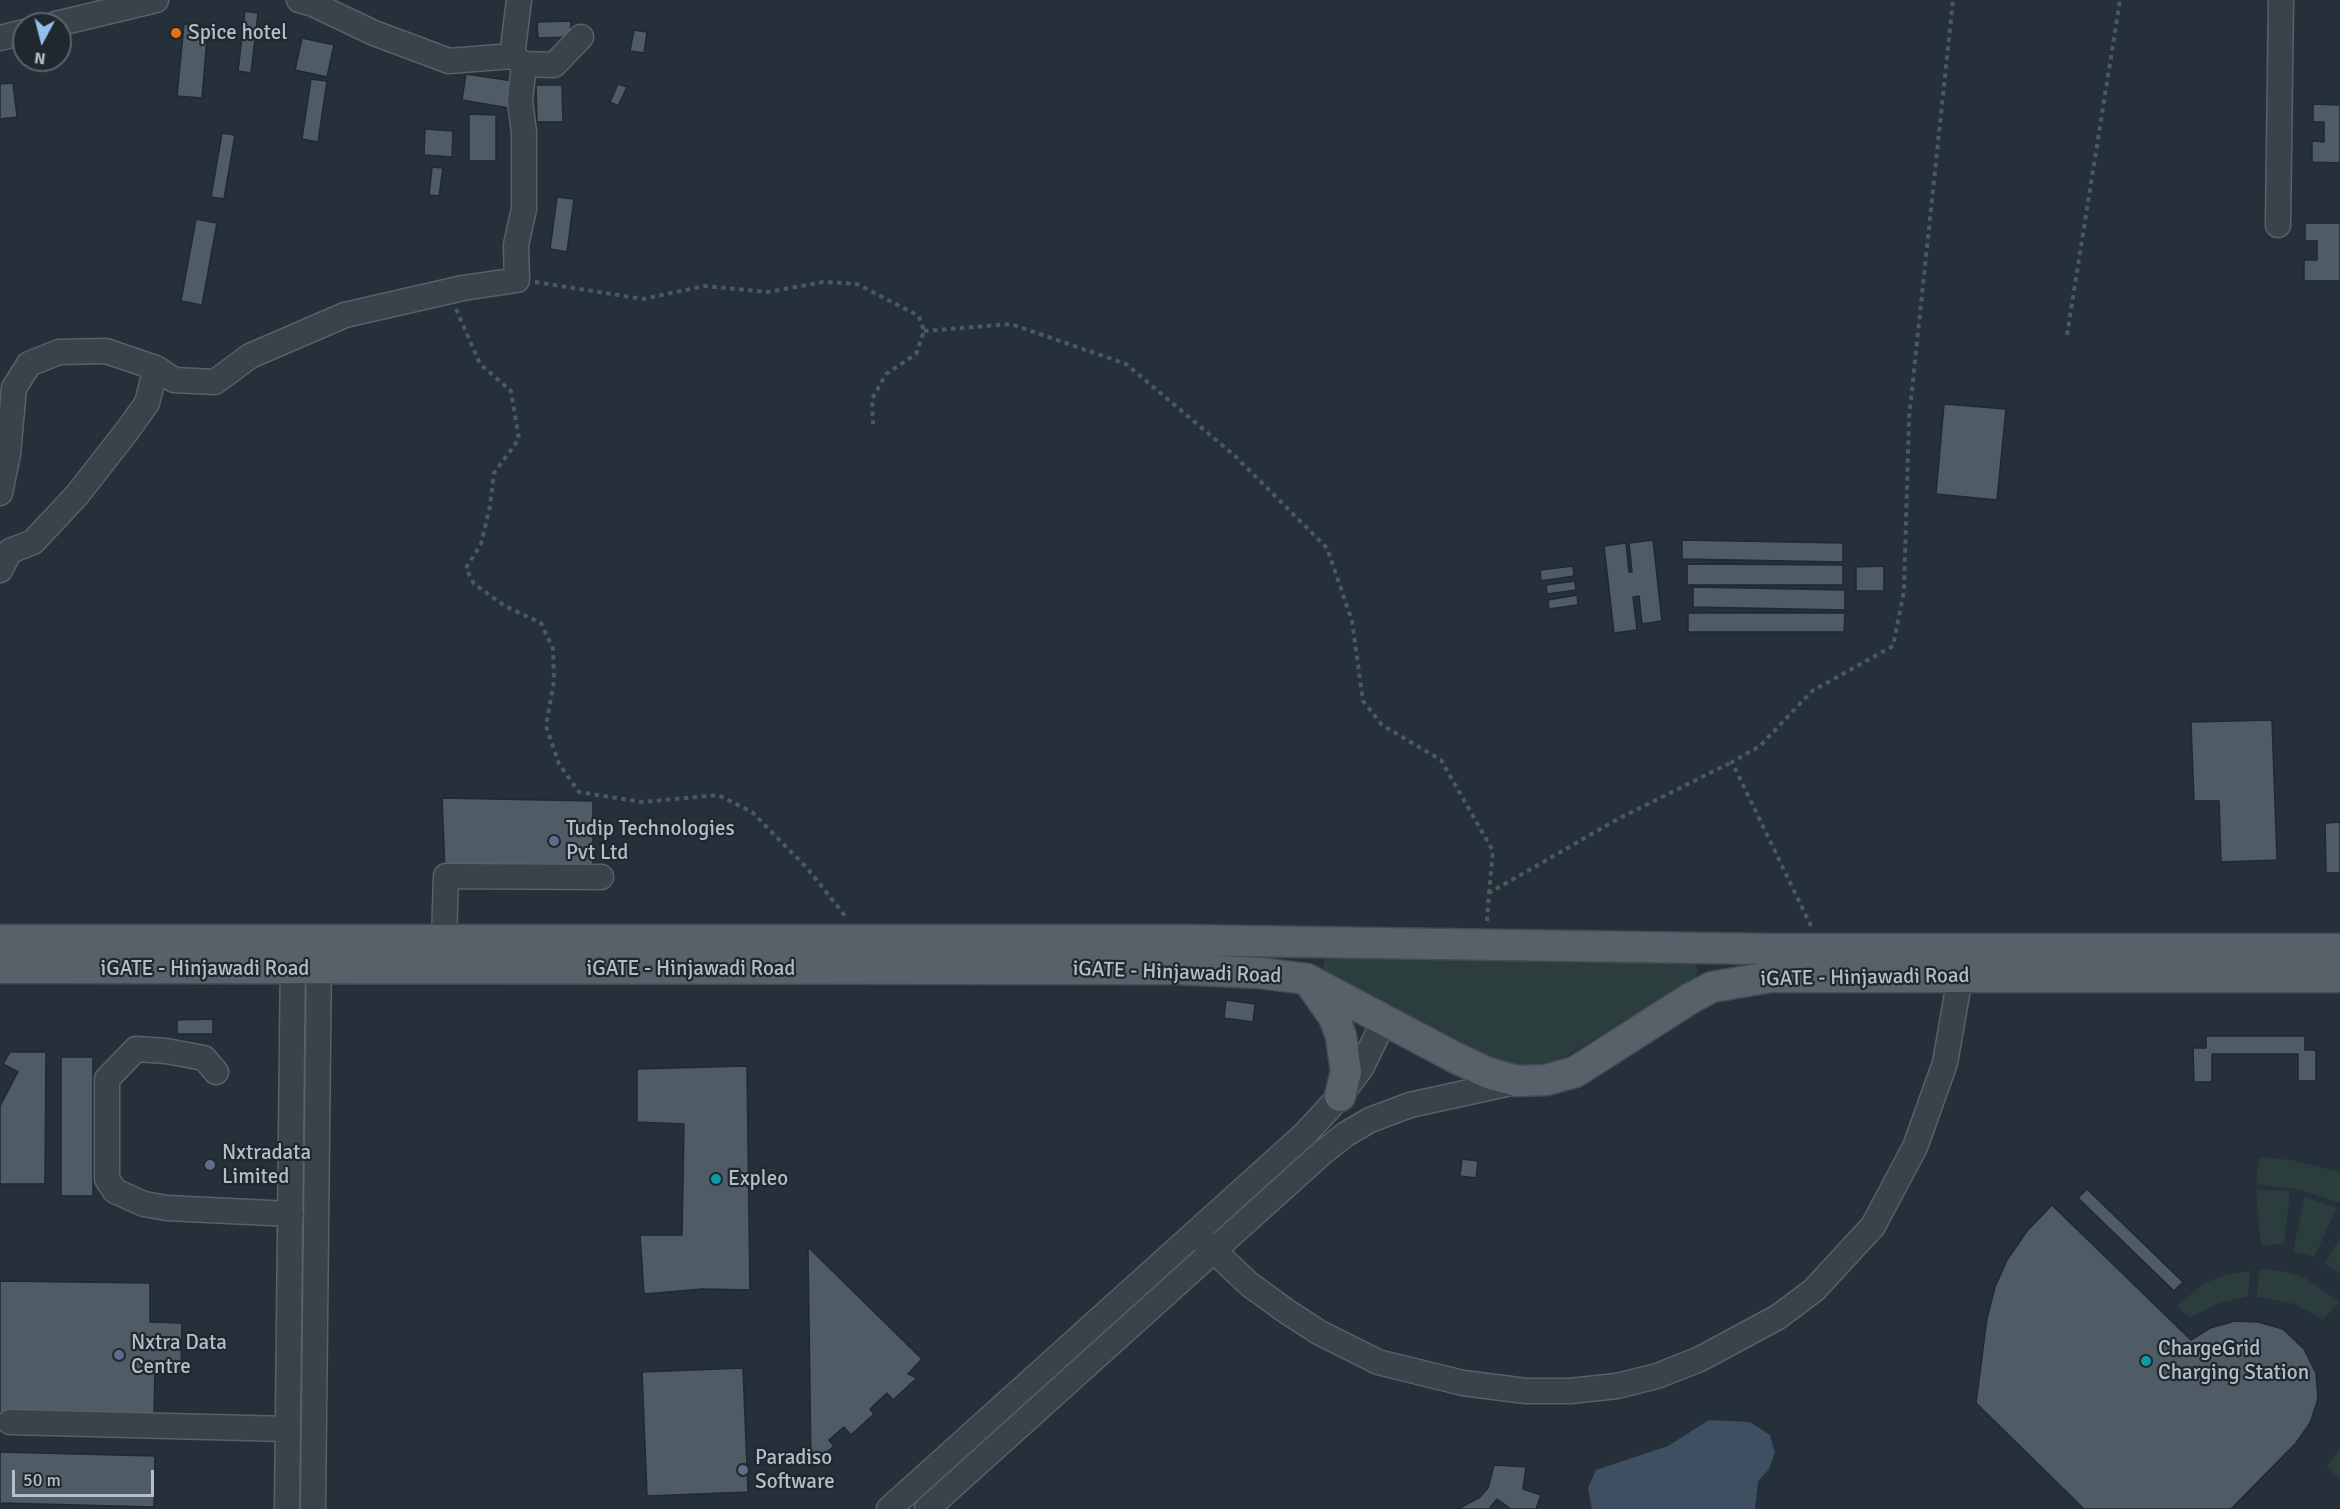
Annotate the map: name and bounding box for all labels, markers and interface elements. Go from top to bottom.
north arrow [12,12,72,72]
place label: Spice hotel [188,20,287,46]
marker: Spice hotel [169,26,183,40]
text: N [33,47,47,68]
place label: Tudip Technologies Pvt Ltd [566,816,735,866]
marker: Tudip Technologies Pvt Ltd [547,834,561,848]
street label: iGATE - Hinjawadi Road [101,956,309,982]
street label: iGATE - Hinjawadi Road [587,956,795,982]
street label: iGATE - Hinjawadi Road [1072,957,1282,989]
street label: iGATE - Hinjawadi Road [1760,964,1970,992]
place label: Nxtradata Limited [222,1140,311,1190]
marker: Nxtradata Limited [203,1158,217,1172]
place label: Expleo [728,1166,788,1192]
marker: Expleo [709,1172,723,1186]
place label: Nxtra Data Centre [131,1330,227,1380]
place label: ChargeGrid Charging Station [2158,1336,2309,1386]
marker: Nxtra Data Centre [112,1348,126,1362]
marker: ChargeGrid Charging Station [2139,1354,2153,1368]
place label: Paradiso Software [755,1445,835,1495]
scale bar [15,1458,158,1496]
marker: Paradiso Software [736,1463,750,1477]
text: 50 m [23,1469,61,1491]

